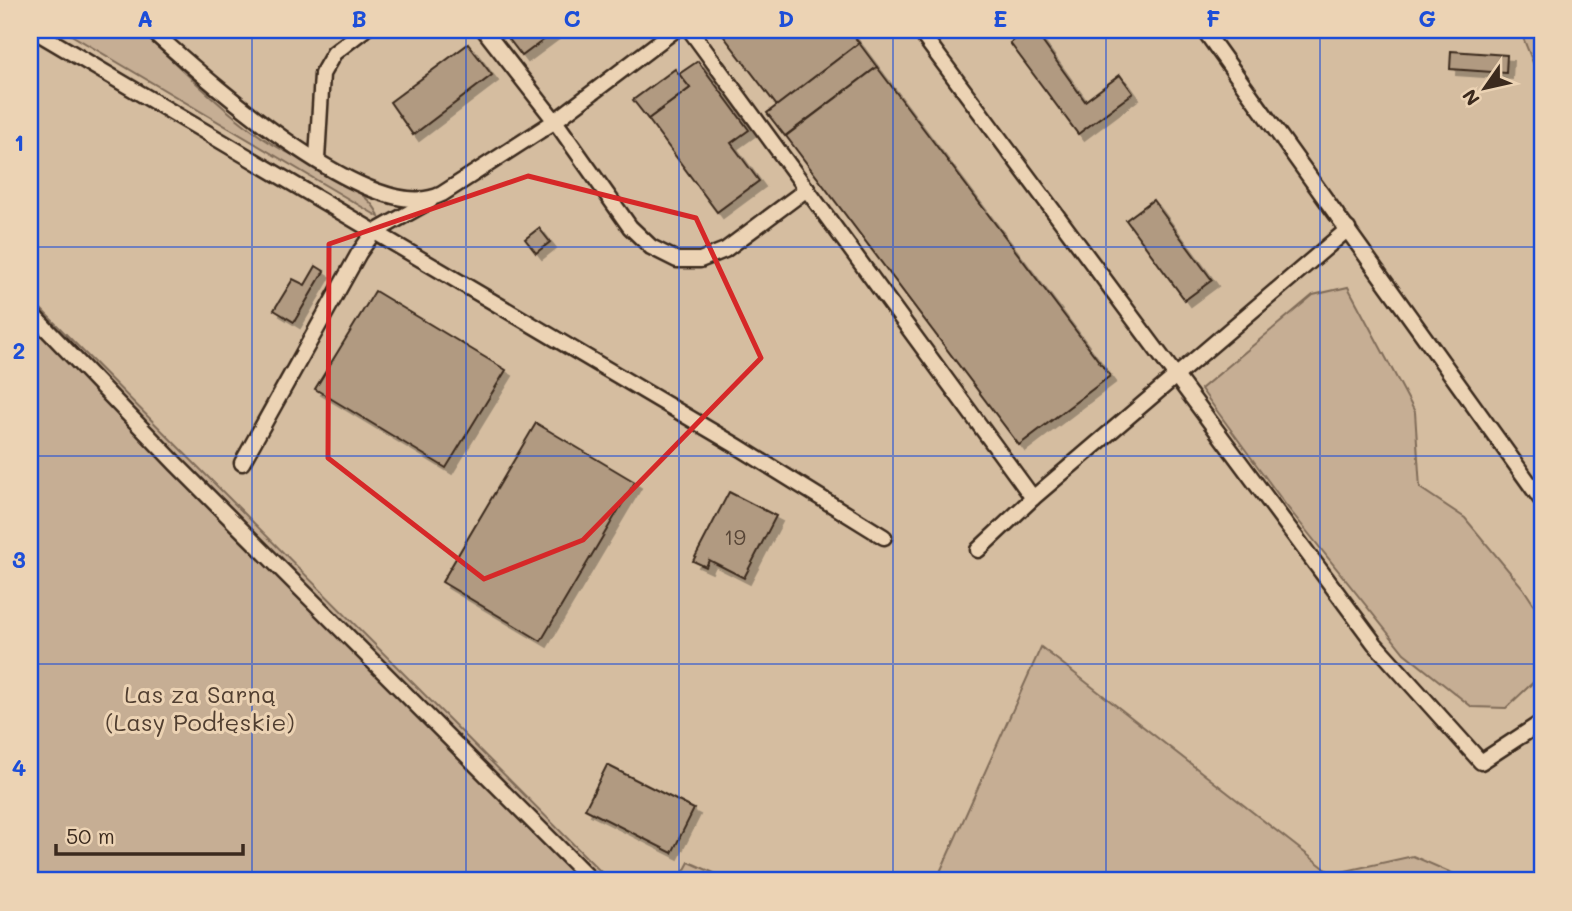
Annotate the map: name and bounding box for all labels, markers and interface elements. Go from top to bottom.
text: A [137,3,153,33]
text: B [351,3,367,33]
text: C [563,3,581,33]
text: D [778,3,794,33]
text: E [993,3,1007,33]
text: F [1206,3,1220,33]
text: G [1418,3,1436,33]
north arrow [1450,52,1520,122]
text: N [1456,85,1485,111]
text: 1 [14,127,24,157]
text: 2 [13,335,25,365]
house number: 19 [724,523,746,550]
text: 3 [12,544,26,574]
park label: Las za Sarną (Lasy Podłęskie) [105,678,295,737]
text: 4 [12,752,26,782]
scale bar [56,813,243,857]
text: 50 m [66,822,115,849]

